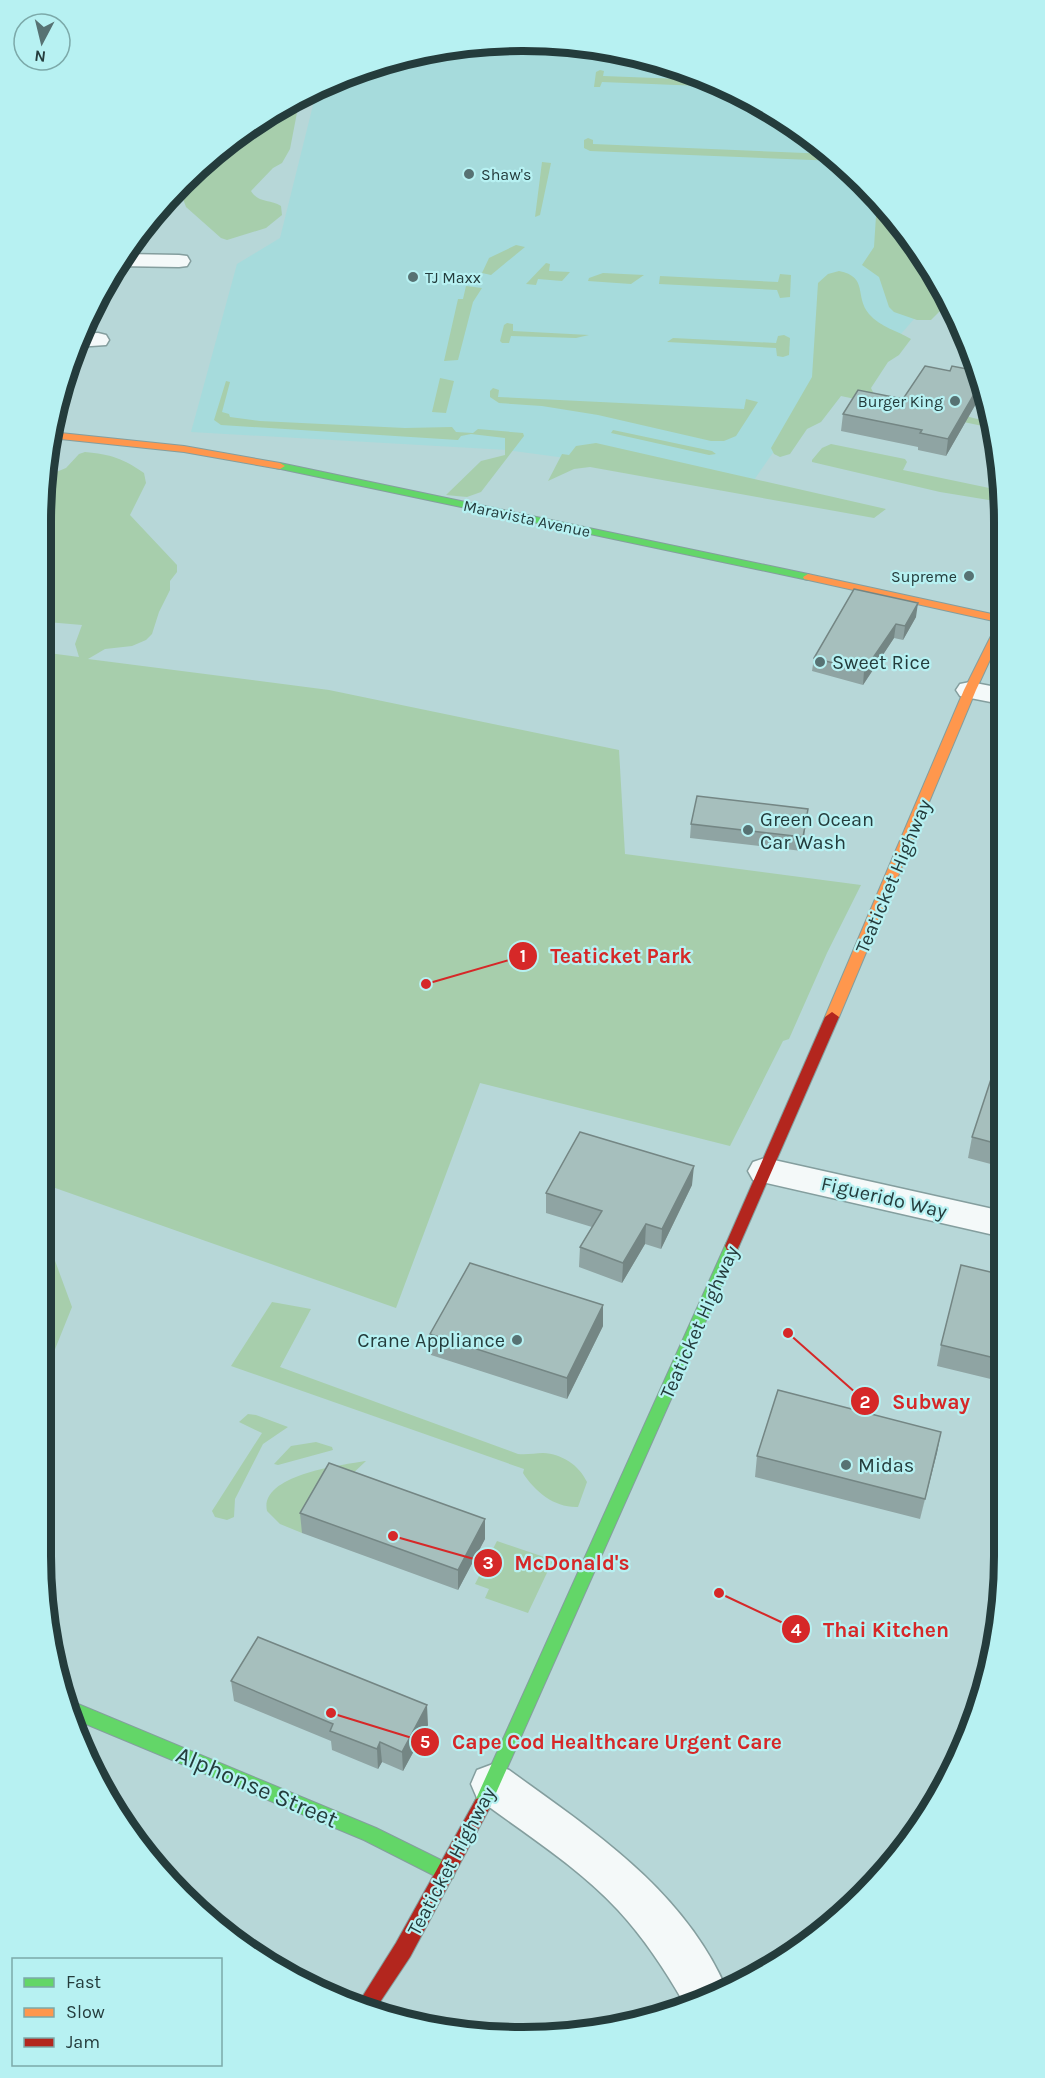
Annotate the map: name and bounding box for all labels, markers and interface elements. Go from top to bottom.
north arrow [12,12,72,72]
text: N [33,46,47,67]
place label: Shaw's [481,165,531,184]
marker: Shaw's [462,167,476,181]
place label: TJ Maxx [425,268,481,287]
marker: TJ Maxx [406,270,420,284]
place label: Burger King [858,392,943,411]
marker: Burger King [948,394,962,408]
street label: Maravista Avenue [462,496,592,541]
place label: Supreme [891,567,957,586]
marker: Supreme [962,569,976,583]
place label: Sweet Rice [832,651,930,674]
marker: Sweet Rice [813,655,827,669]
street label: Teaticket Highway [851,796,936,957]
place label: Green Ocean Car Wash [760,808,874,854]
marker: Green Ocean Car Wash [741,823,755,837]
callout: Teaticket Park [508,937,703,976]
text: Teaticket Park [550,944,692,968]
text: 1 [520,945,526,967]
street label: Figuerido Way [819,1172,949,1223]
street label: Teaticket Highway [655,1242,743,1402]
place label: Crane Appliance [357,1329,505,1352]
marker: Crane Appliance [510,1333,524,1347]
callout: Subway [850,1382,982,1421]
text: Subway [892,1390,971,1414]
text: 2 [860,1391,870,1413]
place label: Midas [858,1454,914,1477]
marker: Midas [839,1458,853,1472]
callout: McDonald's [473,1543,642,1582]
text: McDonald's [514,1551,630,1575]
text: 3 [482,1552,494,1574]
callout: Thai Kitchen [781,1610,961,1649]
text: Thai Kitchen [823,1618,949,1642]
text: 4 [791,1619,802,1641]
callout: Cape Cod Healthcare Urgent Care [410,1722,794,1761]
text: Cape Cod Healthcare Urgent Care [452,1730,782,1754]
text: 5 [420,1731,430,1753]
street label: Alphonse Street [172,1740,342,1834]
street label: Teaticket Highway [403,1783,500,1939]
legend [12,1958,222,2066]
text: Fast [66,1971,101,1993]
text: Slow [66,2001,105,2023]
text: Jam [66,2031,100,2053]

